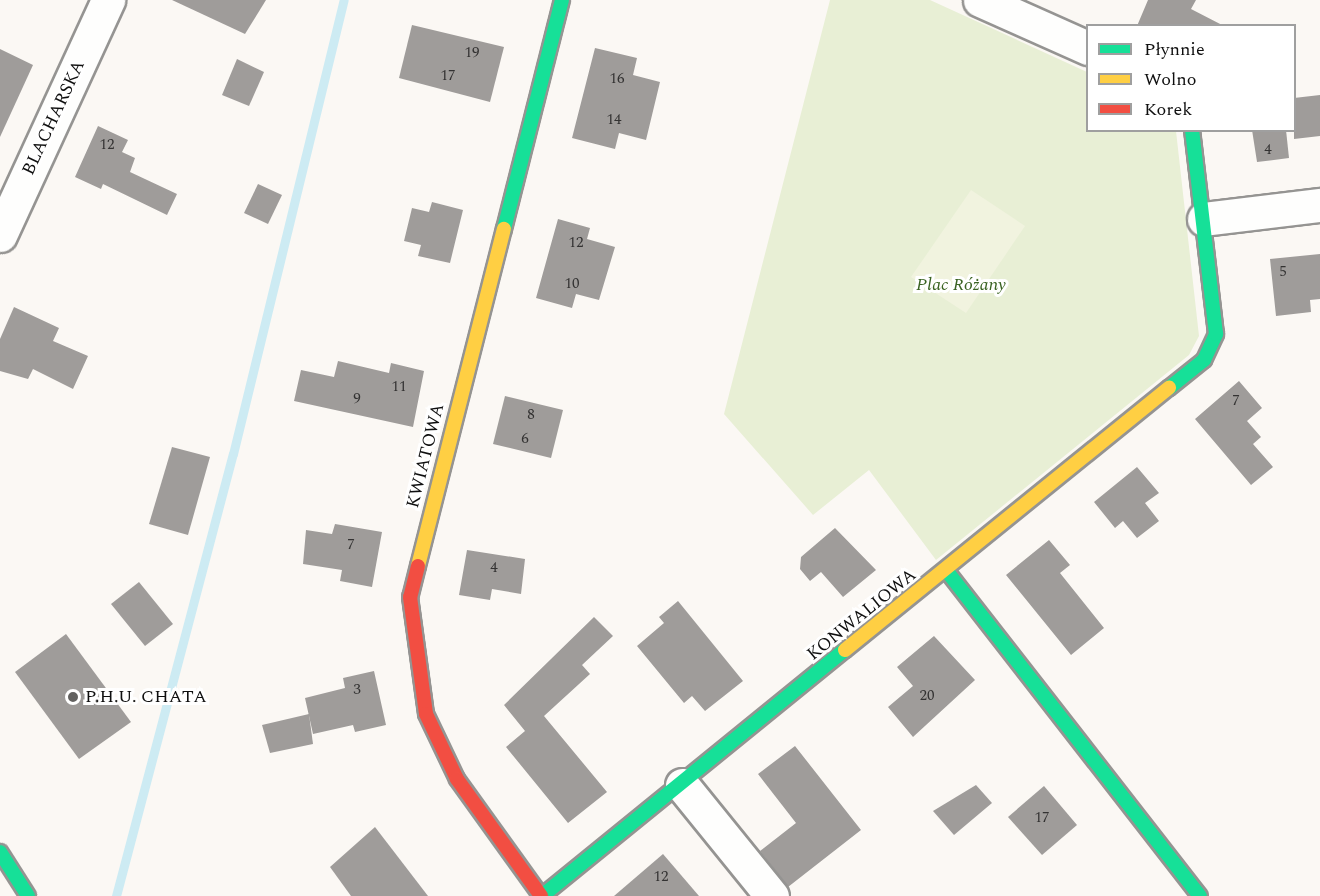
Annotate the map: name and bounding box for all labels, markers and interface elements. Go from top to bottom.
legend [1086,24,1296,132]
text: Płynnie [1144,36,1205,63]
house number: 19 [465,44,479,62]
street label: BLACHARSKA [18,57,90,179]
text: Wolno [1144,66,1197,93]
house number: 17 [441,67,455,85]
house number: 16 [610,70,624,88]
text: Korek [1144,96,1192,123]
house number: 14 [607,111,621,129]
house number: 12 [100,136,114,154]
house number: 4 [1264,141,1272,159]
house number: 12 [569,234,583,252]
house number: 5 [1279,263,1287,281]
park label: Plac Różany [916,274,1006,296]
house number: 10 [565,275,579,293]
house number: 11 [392,378,406,396]
house number: 9 [353,390,361,408]
house number: 7 [1232,392,1240,410]
street label: KWIATOWA [403,401,449,511]
house number: 8 [527,406,535,424]
house number: 6 [521,430,529,448]
house number: 7 [347,536,355,554]
house number: 4 [490,559,498,577]
street label: KONWALIOWA [803,564,921,666]
house number: 3 [353,681,361,699]
place label: P.H.U. CHATA [85,686,207,708]
house number: 20 [920,687,934,705]
marker: P.H.U. CHATA [66,690,80,704]
house number: 17 [1035,809,1049,827]
house number: 12 [654,868,668,886]

